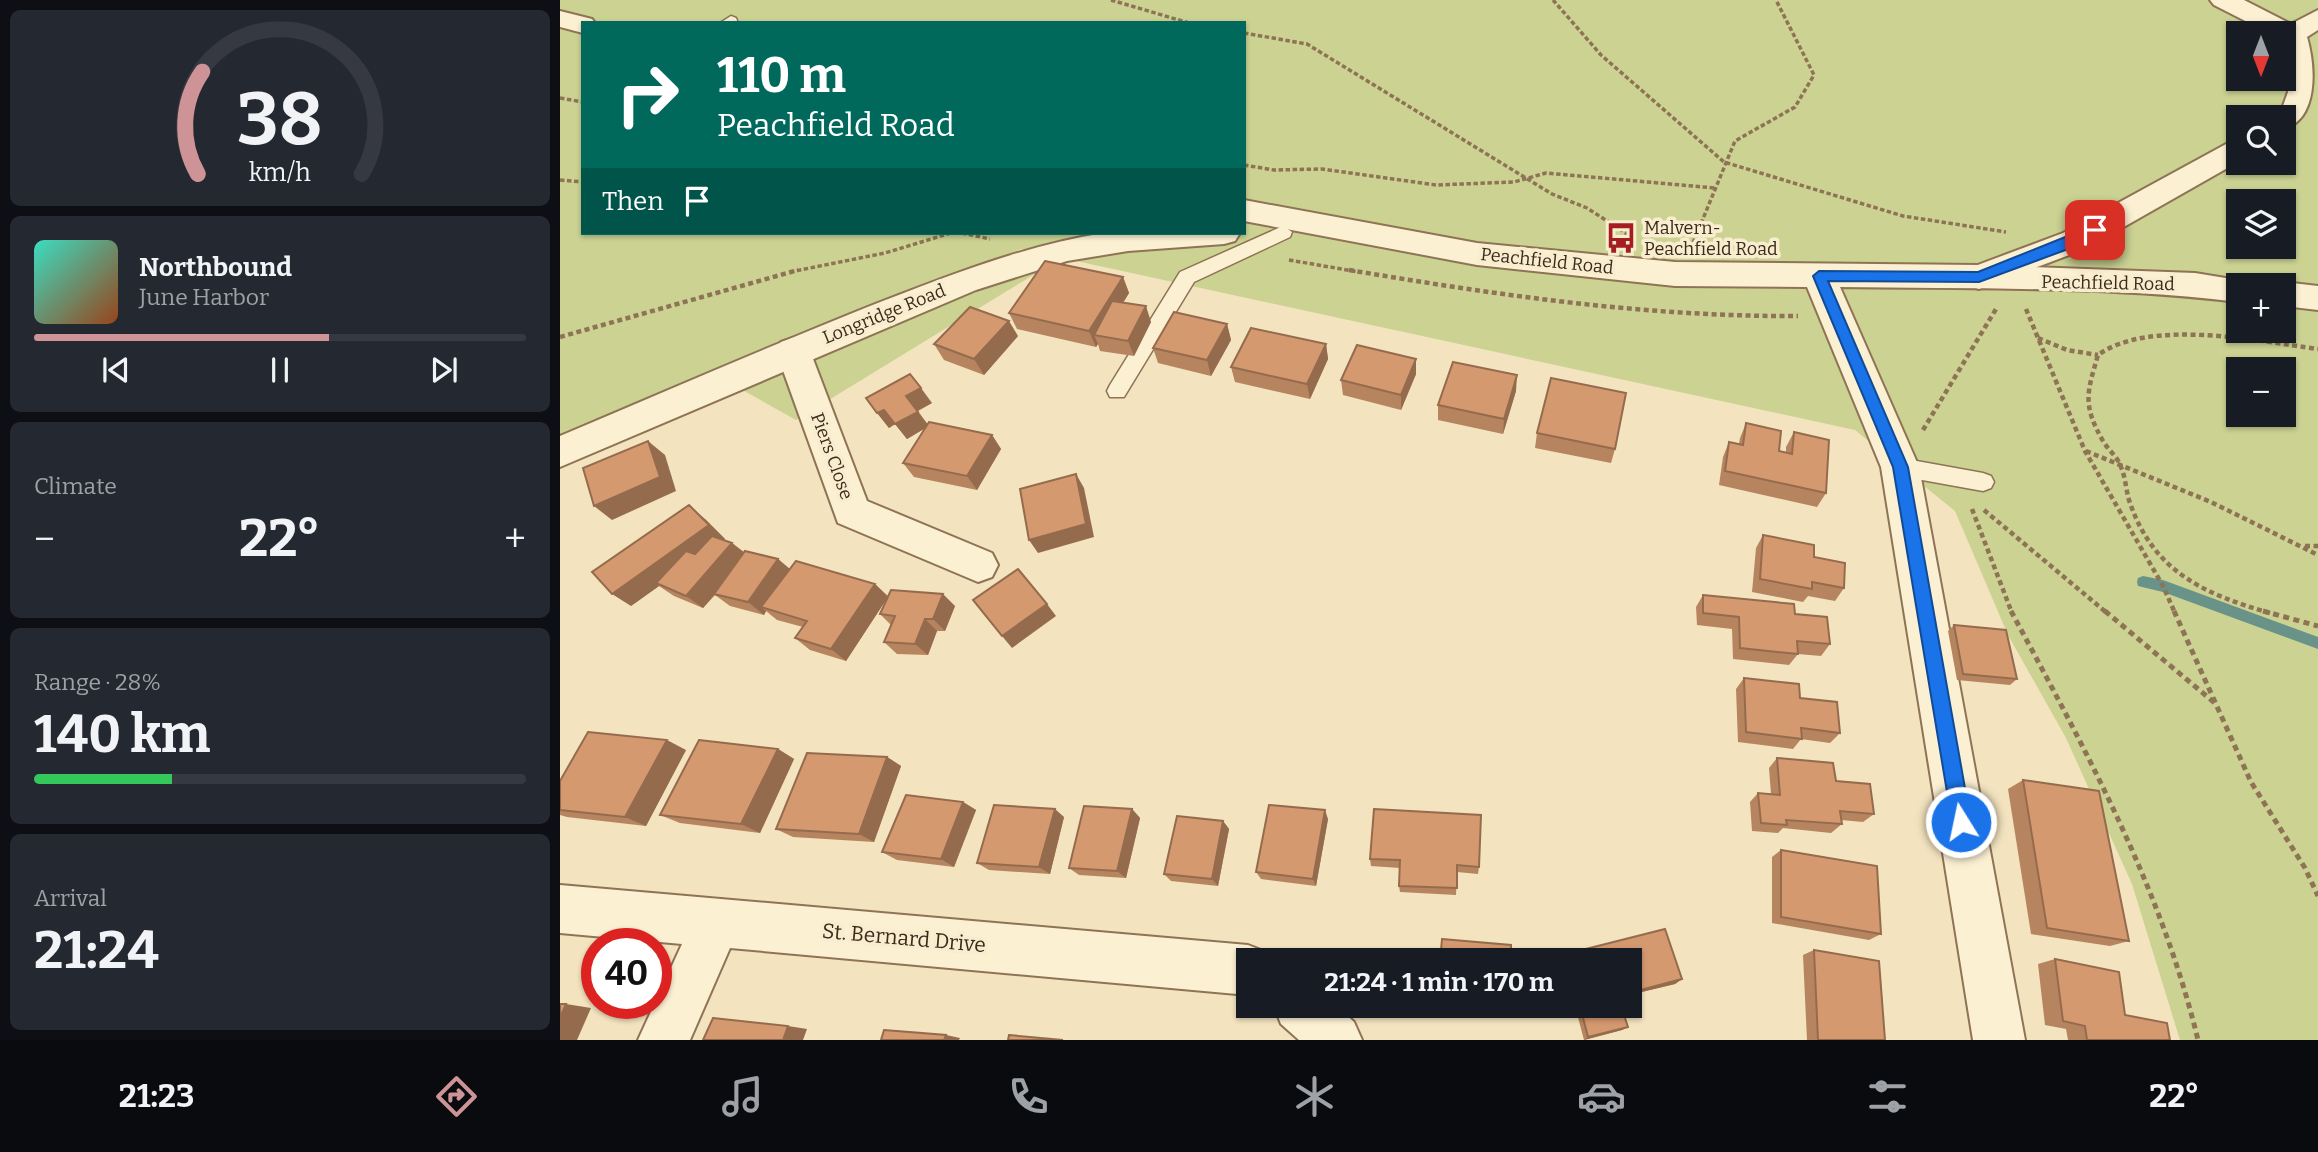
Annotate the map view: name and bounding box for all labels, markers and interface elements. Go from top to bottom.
north arrow [2226,21,2296,91]
map controls [2226,21,2296,427]
text: 110 m [717,46,846,105]
icon: right [602,49,693,140]
text: 38 [237,76,323,163]
button: search [2226,105,2296,175]
text: Peachfield Road [717,106,955,144]
text: km/h [249,158,311,188]
icon: arrive [678,182,716,220]
text: Then [602,186,664,217]
button: layers [2226,189,2296,259]
pin [2065,200,2125,260]
icon: arrive [2076,211,2114,249]
place label: Malvern- Peachfield Road [1644,217,1778,260]
bus stop icon: Malvern- Peachfield Road [1604,221,1638,255]
street label: Peachfield Road [1479,243,1615,279]
text: Northbound [139,252,292,283]
street label: Peachfield Road [2041,271,2175,295]
button: + [2226,273,2296,343]
street label: Longridge Road [819,279,949,349]
text: June Harbor [139,283,269,311]
icon: previous [97,351,135,389]
icon: pause [261,351,299,389]
icon: next [425,351,463,389]
button: − [2226,357,2296,427]
street label: Piers Close [806,410,858,502]
text: Climate [34,472,117,500]
text: 22° [239,507,320,570]
text: − [34,516,55,562]
text: + [504,516,526,562]
text: Range · 28% [34,668,161,696]
text: 140 km [34,703,210,766]
position arrow [1924,785,1998,859]
text: Arrival [34,884,107,912]
street label: St. Bernard Drive [821,918,987,958]
text: 21:24 [34,919,159,982]
speed limit sign: 40 [581,928,672,1019]
text: 21:24 · 1 min · 170 m [1324,967,1554,998]
icon: directions [432,1072,481,1121]
icon: music [718,1072,767,1121]
icon: phone [1004,1072,1053,1121]
icon: climate [1290,1072,1339,1121]
icon: car [1577,1072,1626,1121]
icon: filters [1863,1072,1912,1121]
text: 21:23 [119,1077,194,1115]
text: 22° [2149,1077,2199,1115]

